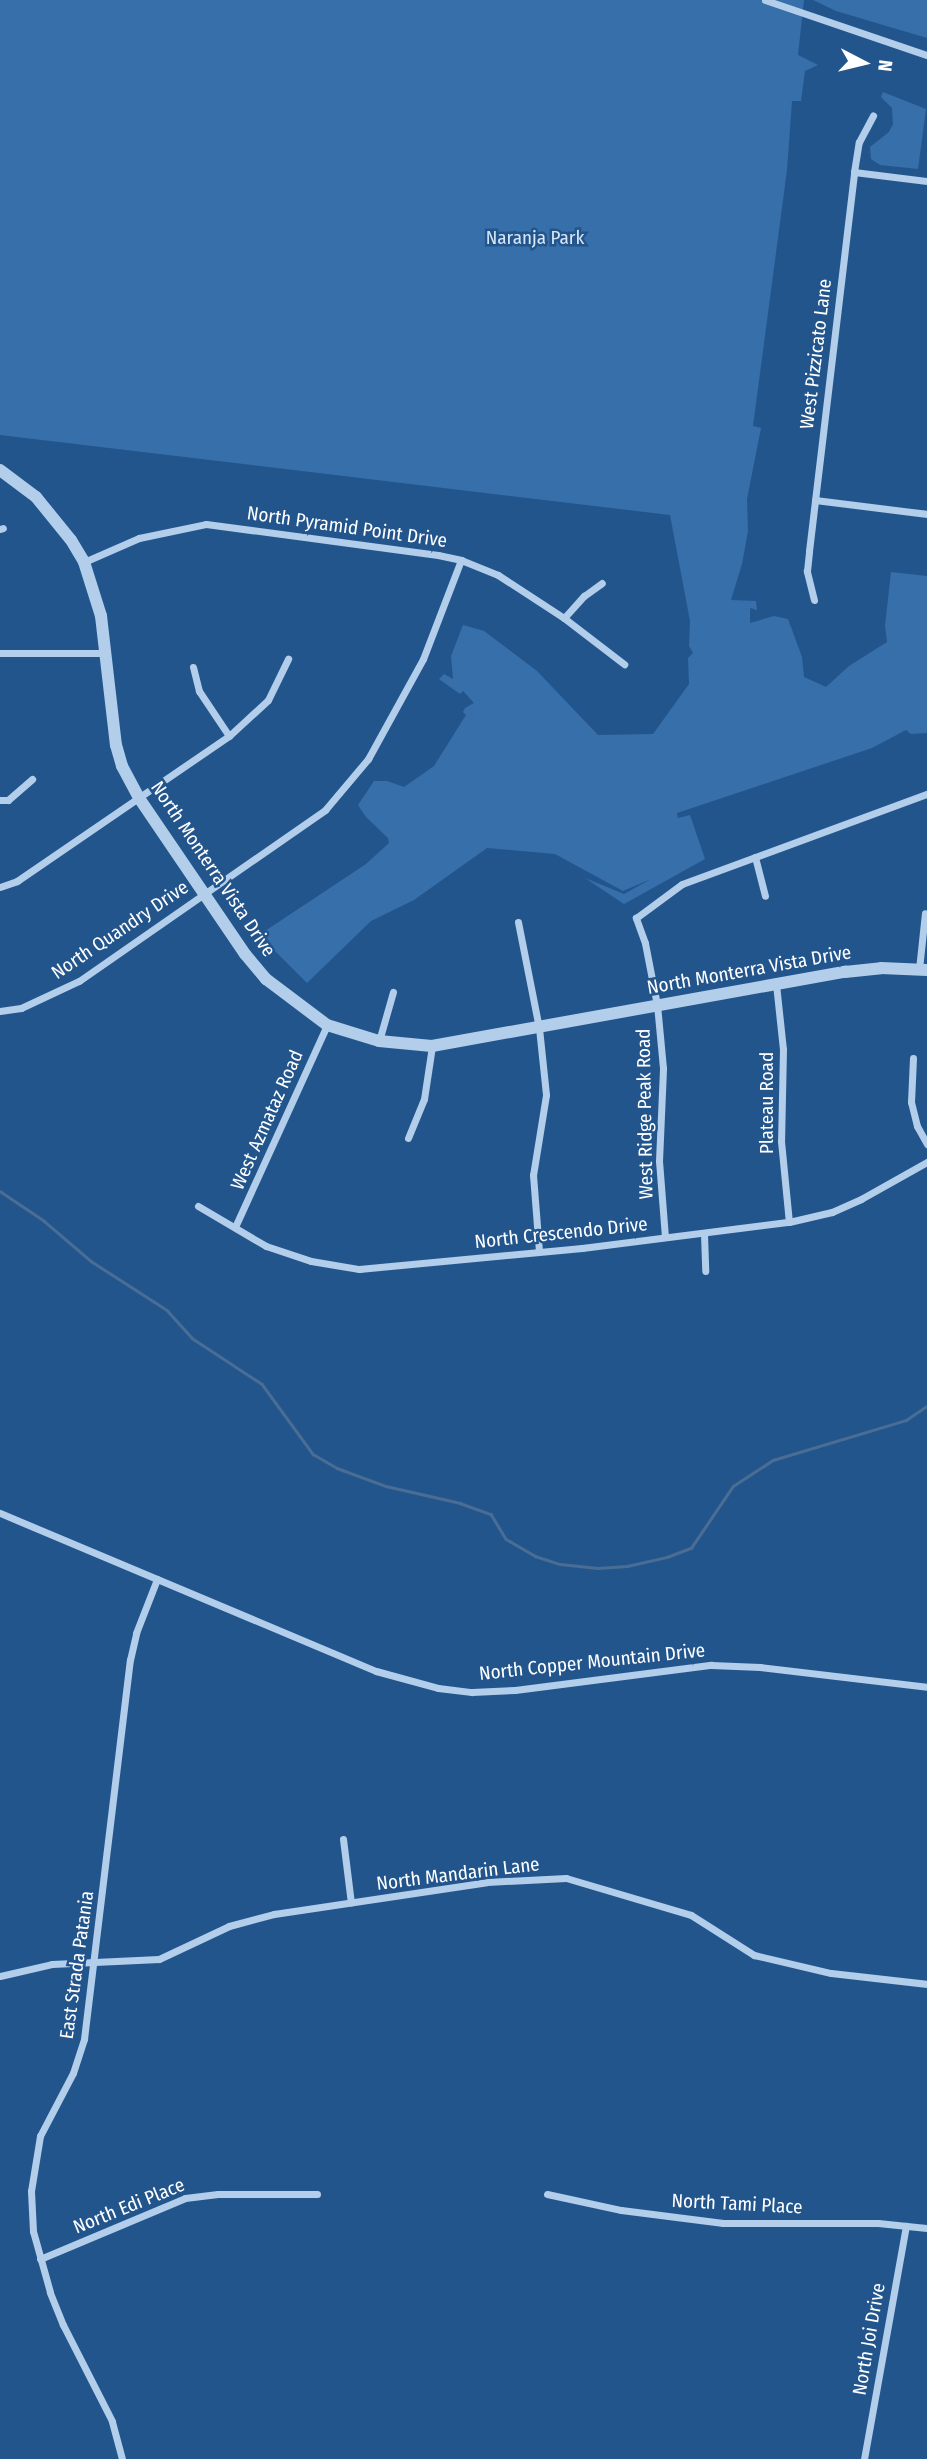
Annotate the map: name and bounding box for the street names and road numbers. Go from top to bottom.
street label: West Pizzicato Lane [795,277,837,431]
street label: North Pyramid Point Drive [246,502,448,552]
street label: North Monterra Vista Drive [146,777,280,961]
street label: North Quandry Drive [47,876,193,984]
street label: North Monterra Vista Drive [645,941,853,999]
street label: West Ridge Peak Road [632,1029,658,1199]
street label: West Azmataz Road [226,1047,308,1193]
street label: Plateau Road [756,1052,778,1154]
street label: North Crescendo Drive [473,1213,649,1253]
street label: North Copper Mountain Drive [478,1639,706,1685]
street label: North Mandarin Lane [375,1853,541,1895]
street label: East Strada Patania [55,1889,99,2041]
street label: North Edi Place [70,2173,188,2239]
street label: North Tami Place [671,2189,803,2219]
street label: North Joi Drive [848,2281,890,2397]

